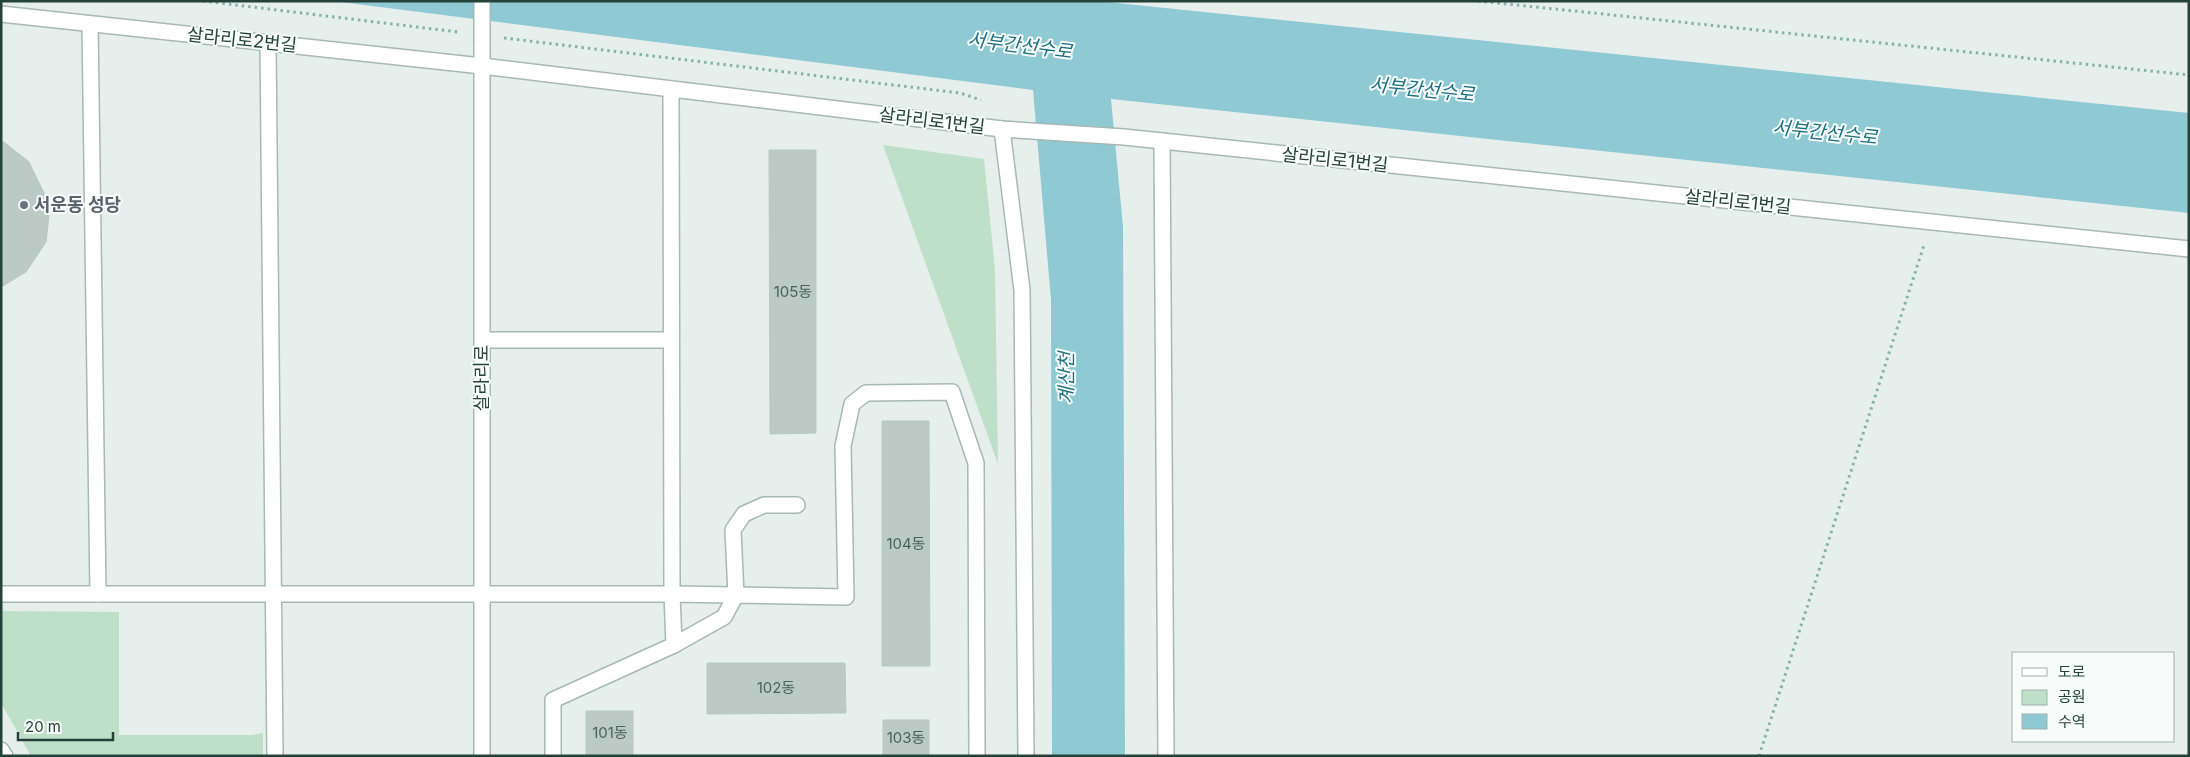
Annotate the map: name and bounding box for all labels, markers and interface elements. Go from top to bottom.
street label: 살라리로2번길 [186,23,298,56]
water label: 서부간선수로 [966,28,1075,63]
water label: 서부간선수로 [1369,73,1477,107]
street label: 살라리로1번길 [878,104,986,137]
water label: 서부간선수로 [1772,116,1880,150]
street label: 살라리로1번길 [1281,143,1389,176]
street label: 살라리로1번길 [1684,185,1792,218]
place label: 서운동 성당 [34,194,121,215]
marker: 서운동 성당 [18,199,30,211]
house number: 105동 [774,282,812,301]
street label: 살라리로 [471,345,492,411]
water label: 계산천 [1055,350,1078,404]
house number: 104동 [886,534,926,553]
legend [2012,652,2175,742]
text: 도로 [2058,662,2086,681]
house number: 102동 [757,678,795,697]
text: 공원 [2058,687,2086,706]
scale bar [18,710,112,742]
text: 수역 [2058,712,2086,731]
text: 20 m [25,717,61,736]
house number: 101동 [592,723,628,742]
house number: 103동 [887,728,925,747]

